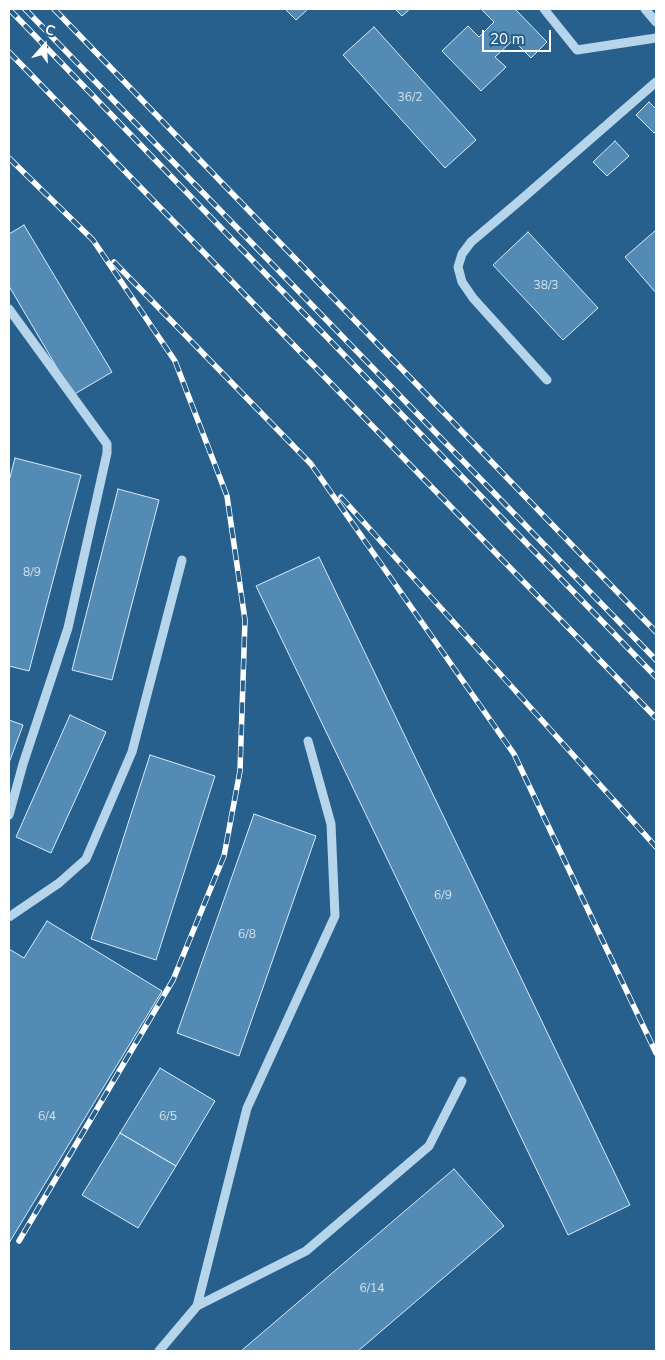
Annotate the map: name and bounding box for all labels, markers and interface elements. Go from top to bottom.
north arrow [20,20,70,70]
text: С [42,20,58,41]
scale bar [485,20,554,52]
text: 20 m [490,29,525,49]
house number: 36/2 [398,91,422,105]
house number: 38/3 [534,279,558,293]
house number: 8/9 [23,566,41,580]
house number: 6/9 [434,889,452,903]
house number: 6/8 [238,928,256,942]
house number: 6/4 [38,1110,56,1124]
house number: 6/5 [159,1110,177,1124]
house number: 6/14 [360,1282,384,1296]

